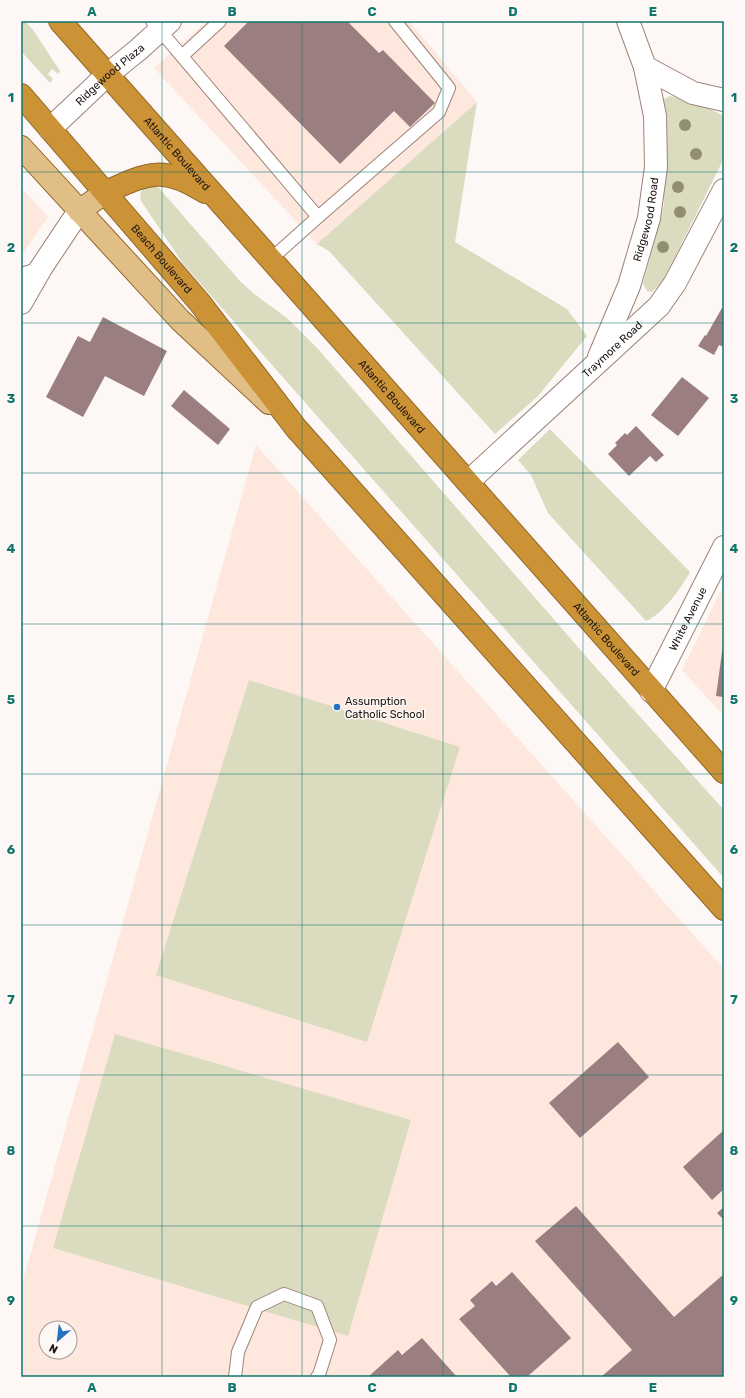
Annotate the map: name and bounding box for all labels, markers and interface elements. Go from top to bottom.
text: A [87,4,97,19]
text: B [227,4,237,19]
text: C [367,4,377,19]
text: D [508,4,518,19]
text: E [649,4,657,19]
street label: Ridgewood Plaza [73,41,147,108]
text: 1 [8,90,14,105]
text: 1 [731,90,737,105]
street label: Atlantic Boulevard [141,114,213,193]
street label: Ridgewood Road [631,177,661,263]
street label: Beach Boulevard [128,222,195,296]
text: 2 [7,240,15,255]
text: 2 [730,240,738,255]
street label: Traymore Road [580,319,645,380]
street label: Atlantic Boulevard [355,357,428,436]
text: 3 [7,391,16,406]
text: 3 [730,391,739,406]
text: 4 [7,541,16,556]
text: 4 [730,541,739,556]
street label: White Avenue [667,585,710,653]
street label: Atlantic Boulevard [570,600,642,679]
text: 5 [7,692,15,707]
text: 5 [730,692,738,707]
place label: Assumption Catholic School [345,695,425,721]
marker: Assumption Catholic School [332,702,342,712]
text: 6 [7,842,16,857]
text: 6 [730,842,739,857]
text: 7 [7,992,15,1007]
text: 7 [730,992,738,1007]
text: 8 [7,1143,16,1158]
text: 8 [730,1143,739,1158]
text: 9 [7,1293,15,1308]
text: 9 [730,1293,738,1308]
north arrow [38,1320,78,1360]
text: N [47,1341,60,1356]
text: A [87,1380,97,1395]
text: B [227,1380,237,1395]
text: C [367,1380,377,1395]
text: D [508,1380,518,1395]
text: E [649,1380,657,1395]

